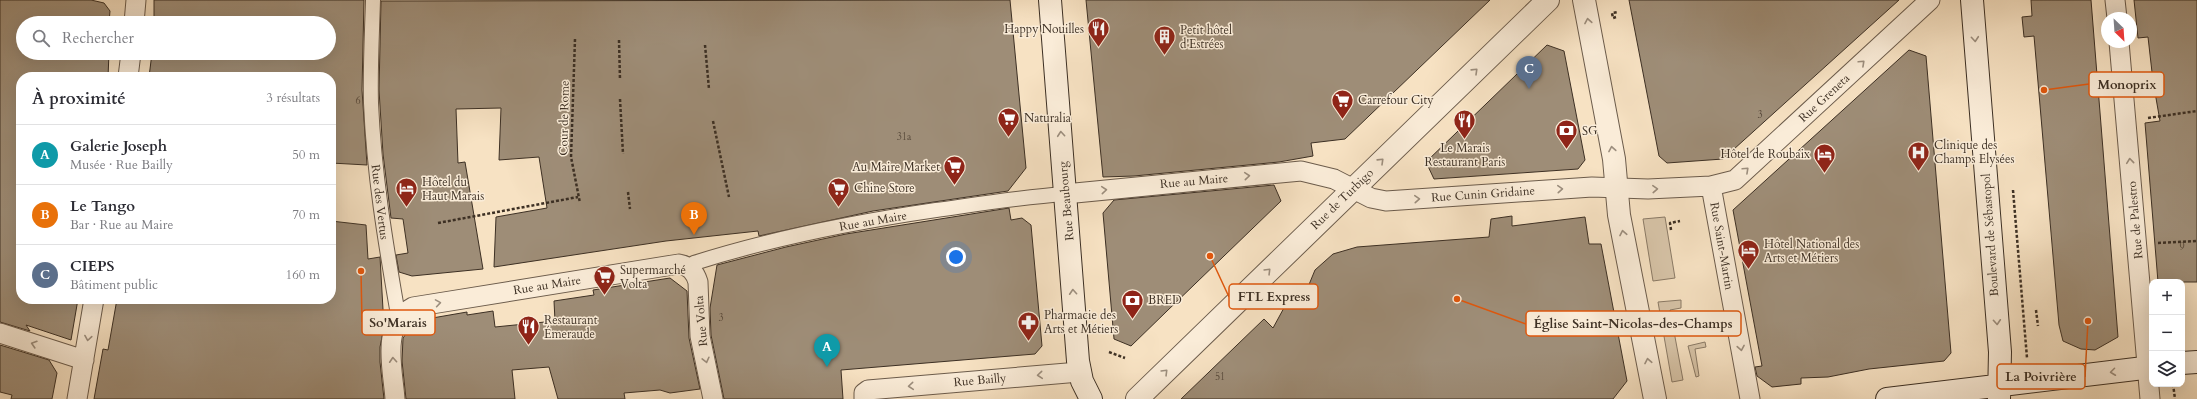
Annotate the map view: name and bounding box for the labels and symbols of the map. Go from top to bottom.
north arrow [2101,12,2137,48]
restaurant icon: Happy Nouilles [1086,16,1112,49]
one-way arrow [1585,18,1593,25]
place label: Happy Nouilles [1004,21,1084,37]
place label: Petit hôtel d'Estrées [1180,22,1232,52]
building icon: Petit hôtel d'Estrées [1151,24,1177,57]
one-way arrow [1970,36,1979,42]
pin: C [1516,56,1542,89]
one-way arrow [1857,61,1865,68]
one-way arrow [1470,68,1478,75]
street label: Rue Greneta [1795,70,1854,126]
callout: Monoprix [2089,72,2164,97]
text: Monoprix [2098,76,2157,94]
street label: Cour de Rome [555,80,573,156]
supermarket icon: Carrefour City [1330,87,1356,120]
place label: Carrefour City [1358,92,1434,108]
house number: 6 [355,94,361,108]
supermarket icon: Naturalia [996,105,1022,138]
restaurant icon: Le Marais Restaurant Paris [1452,108,1478,141]
house number: 3 [1757,108,1763,122]
place label: Naturalia [1024,110,1072,126]
bank icon: SG [1553,118,1579,151]
place label: SG [1582,123,1598,139]
house number: 31a [897,130,912,144]
one-way arrow [1056,131,1065,137]
place label: Clinique des Champs Elysées [1934,137,2014,167]
hospital icon: Clinique des Champs Elysées [1905,139,1931,172]
place label: Le Marais Restaurant Paris [1425,140,1505,170]
hotel icon: Hôtel de Roubaix [1812,141,1838,174]
one-way arrow [1608,146,1617,152]
place label: Hôtel de Roubaix [1721,146,1810,162]
supermarket icon: Au Maire Market [942,154,968,187]
one-way arrow [1376,158,1384,166]
one-way arrow [2125,158,2134,164]
place label: Au Maire Market [852,159,940,175]
street label: Rue Beaubourg [1055,160,1077,241]
street label: Rue des Vertus [367,163,393,241]
street label: Rue de Turbigo [1307,165,1377,233]
one-way arrow [1741,168,1748,175]
street label: Rue au Maire [1159,170,1229,192]
one-way arrow [1244,172,1251,181]
street label: Boulevard de Sébastopol [1978,173,2002,297]
place label: Hôtel du Haut Marais [422,174,484,204]
supermarket icon: Chine Store [825,175,851,208]
hotel icon: Hôtel du Haut Marais [394,176,420,209]
place label: Chine Store [854,180,915,196]
street label: Rue de Palestro [2124,180,2146,260]
street label: Rue Cunin Gridaine [1431,182,1535,206]
one-way arrow [1652,184,1658,193]
one-way arrow [1101,185,1107,194]
one-way arrow [1557,185,1564,194]
one-way arrow [1414,194,1420,203]
street label: Rue Saint-Martin [1706,201,1738,291]
pin: B [681,202,707,235]
street label: Rue au Maire [838,207,908,235]
one-way arrow [1619,230,1627,236]
place label: Hôtel National des Arts et Métiers [1764,236,1859,266]
hotel icon: Hôtel National des Arts et Métiers [1735,238,1761,271]
house number: 9 [2179,240,2185,254]
your location [946,247,966,267]
place label: Supermarché Volta [620,262,686,292]
supermarket icon: Supermarché Volta [591,264,617,297]
one-way arrow [1263,268,1271,276]
street label: Rue au Maire [512,272,582,298]
callout: FTL Express [1229,284,1318,309]
bank icon: BRED [1119,287,1145,320]
text: FTL Express [1238,288,1311,306]
one-way arrow [1068,289,1077,295]
place label: BRED [1148,292,1182,308]
street label: Rue Volta [691,294,711,347]
one-way arrow [435,299,441,307]
place label: Pharmacie des Arts et Métiers [1044,307,1118,337]
pharmacy icon: Pharmacie des Arts et Métiers [1015,309,1041,342]
callout: So'Marais [362,310,435,335]
house number: 3 [718,311,724,325]
callout: Église Saint-Nicolas-des-Champs [1526,311,1741,336]
place label: Restaurant Émeraude [544,312,598,342]
text: So'Marais [369,314,427,332]
restaurant icon: Restaurant Émeraude [515,314,541,347]
text: Église Saint-Nicolas-des-Champs [1533,315,1733,333]
one-way arrow [1993,319,2002,325]
one-way arrow [84,334,93,341]
pin: A [814,334,840,367]
one-way arrow [30,340,37,349]
one-way arrow [1736,345,1744,351]
one-way arrow [701,356,710,363]
one-way arrow [388,357,397,363]
one-way arrow [1644,358,1652,364]
callout: La Poivrière [1997,364,2085,389]
one-way arrow [2110,367,2116,376]
text: La Poivrière [2005,368,2077,386]
one-way arrow [1160,369,1168,377]
street label: Rue Bailly [953,370,1008,390]
one-way arrow [1037,370,1043,379]
house number: 51 [1215,370,1225,384]
one-way arrow [908,382,914,391]

